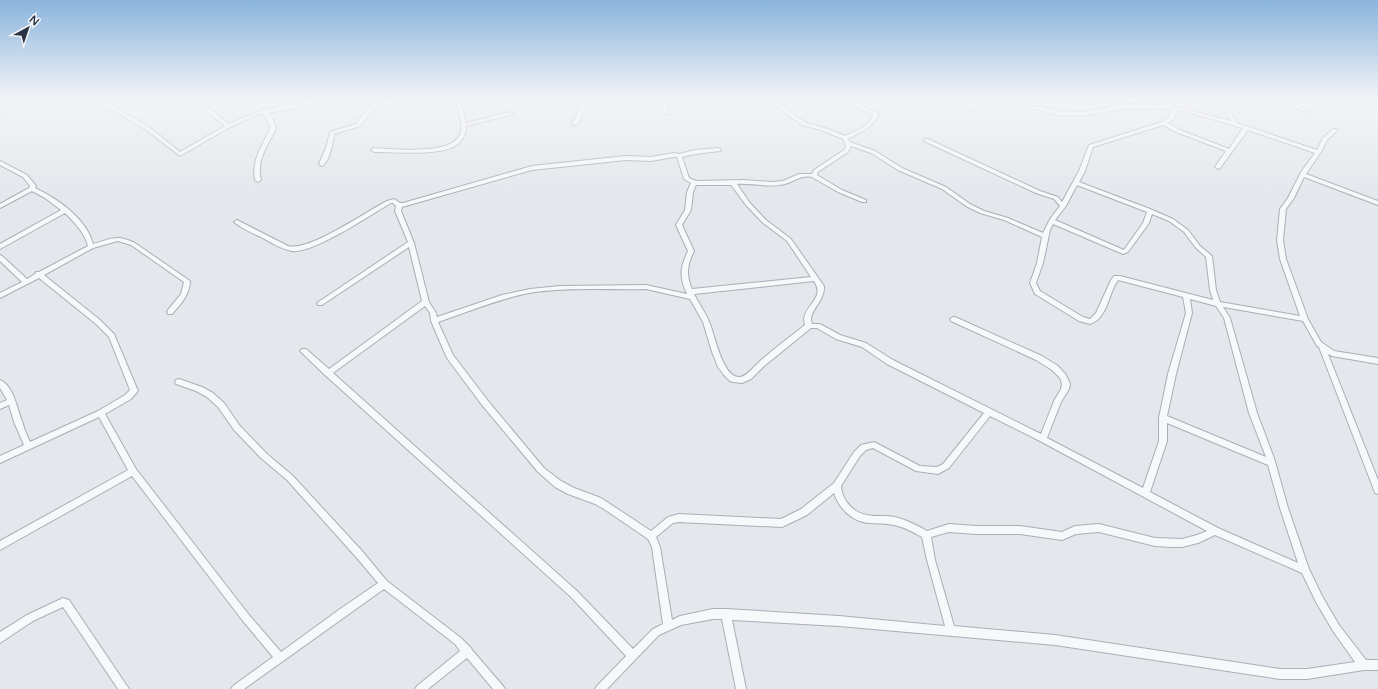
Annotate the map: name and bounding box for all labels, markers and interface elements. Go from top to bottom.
north arrow [8,8,48,48]
text: N [27,13,42,29]

